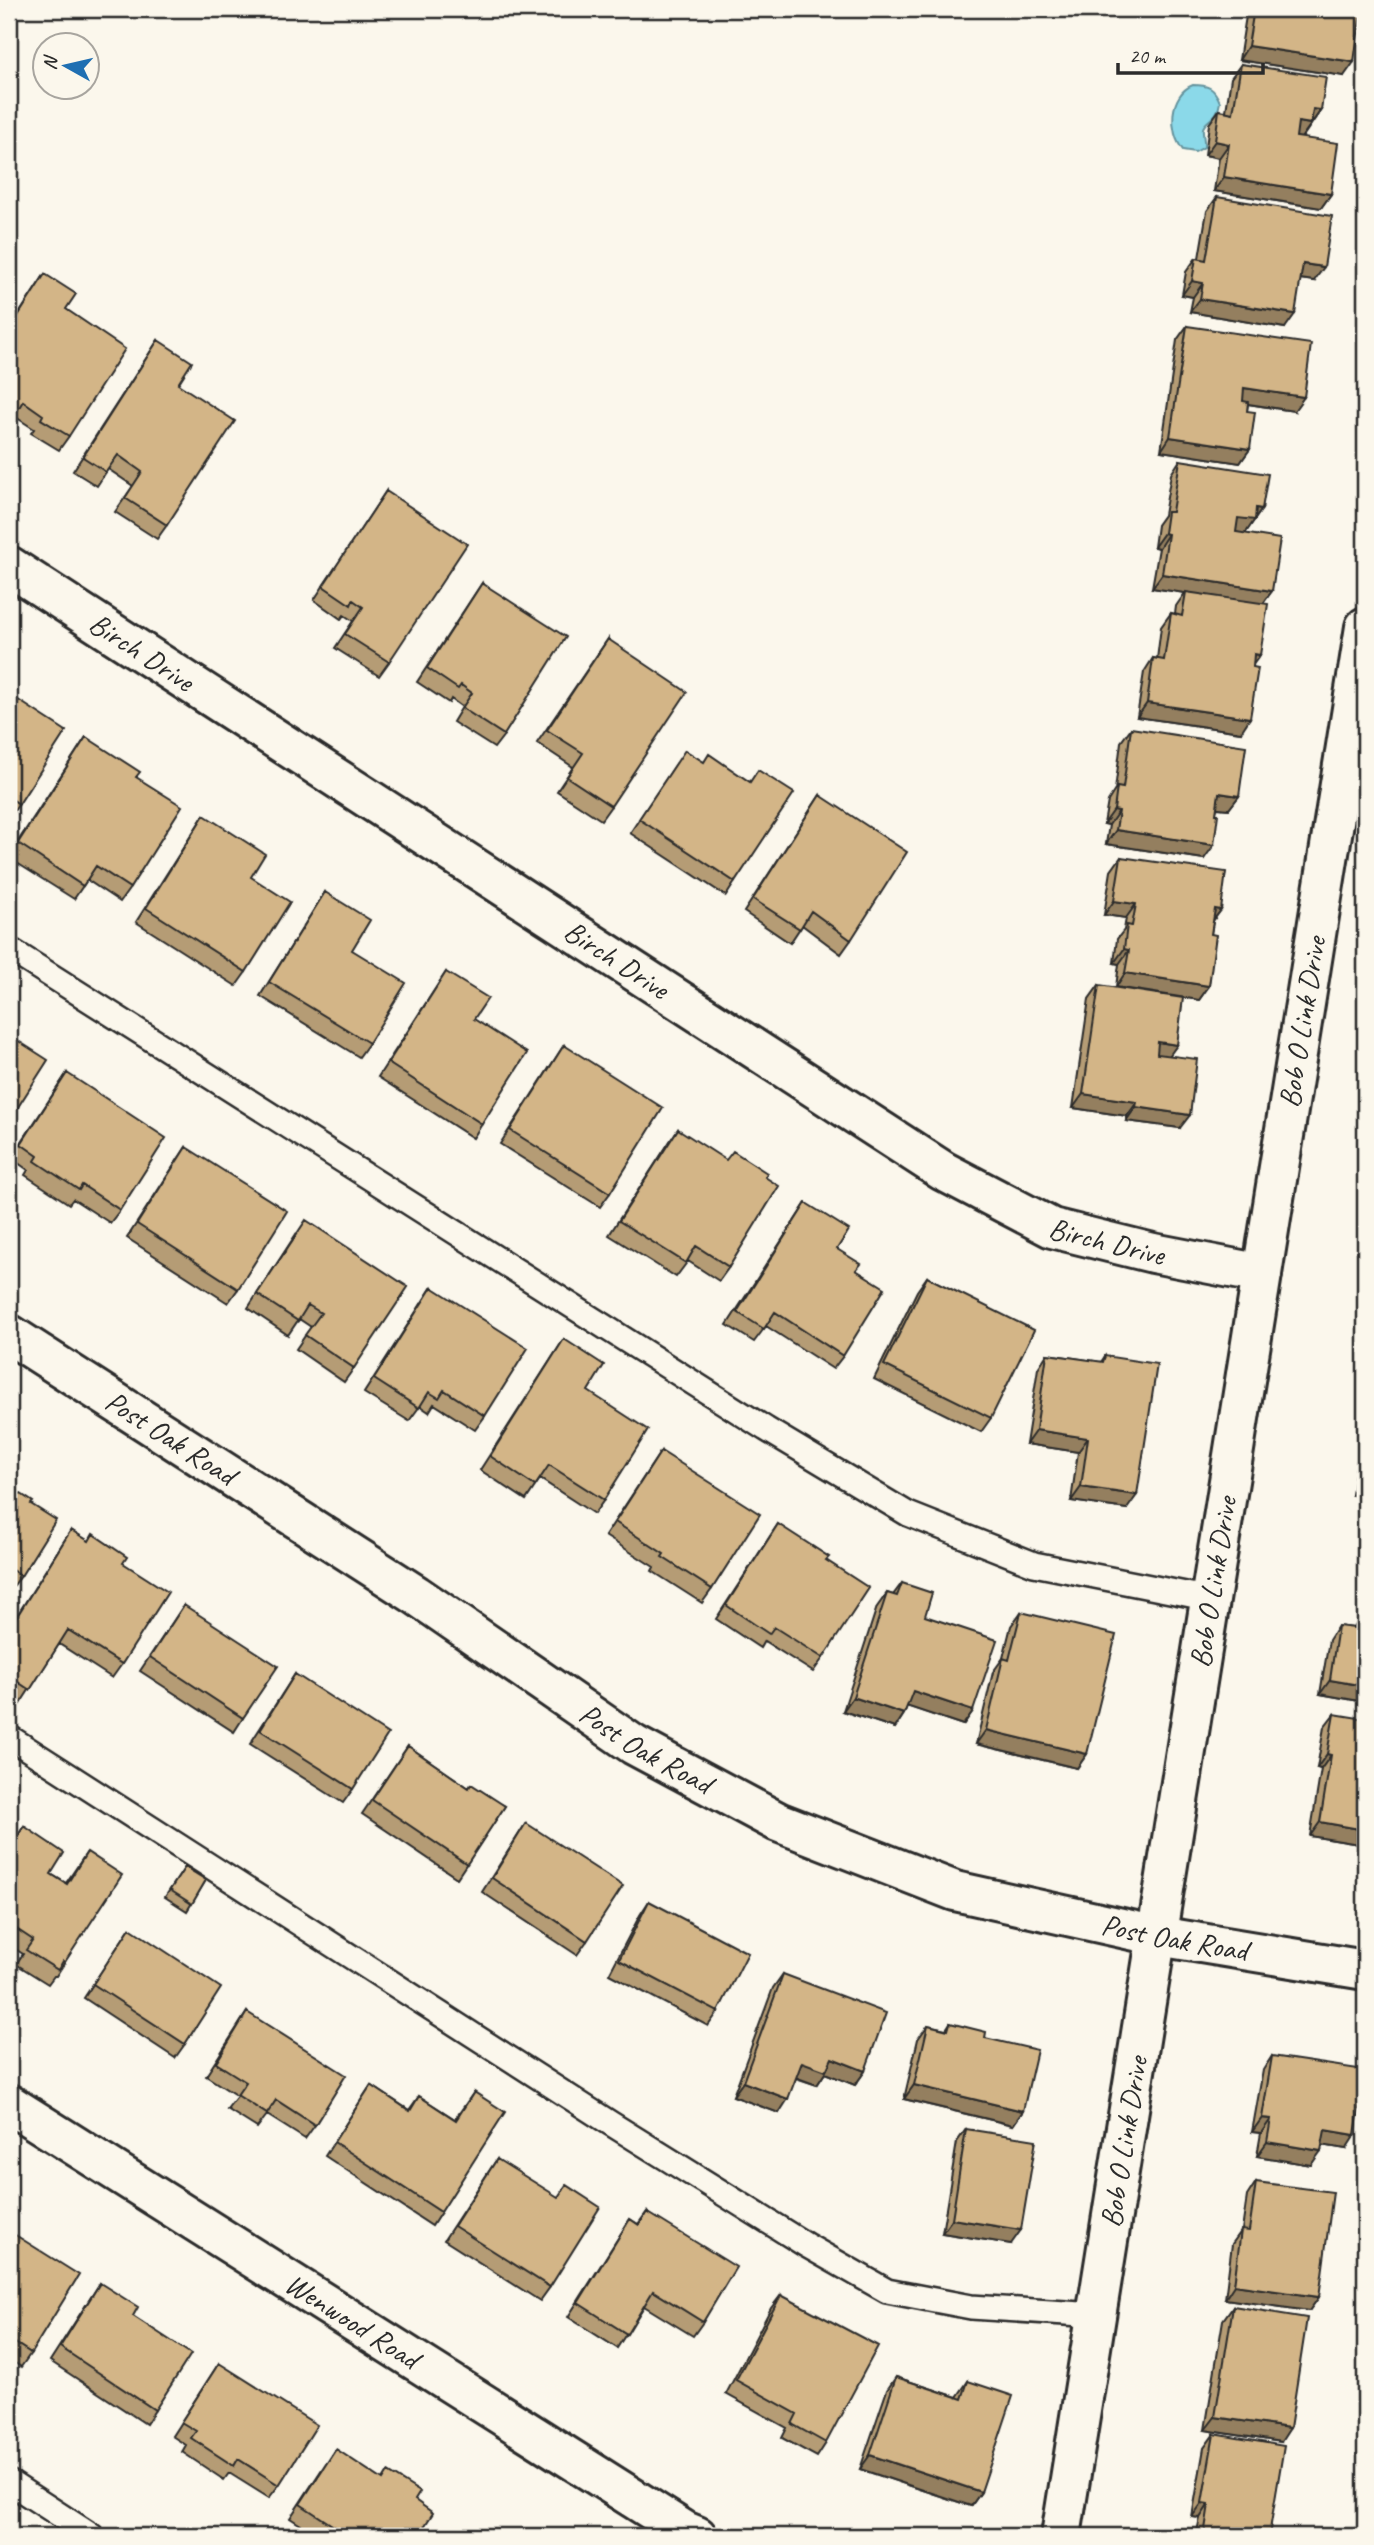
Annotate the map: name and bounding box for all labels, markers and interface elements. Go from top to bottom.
north arrow [32,32,102,102]
scale bar [1118,32,1264,76]
text: 20 m [1129,43,1167,69]
text: N [37,53,63,71]
street label: Birch Drive [82,604,203,701]
street label: Birch Drive [557,912,678,1009]
street label: Bob O Link Drive [1270,932,1335,1110]
street label: Birch Drive [1045,1209,1169,1274]
street label: Post Oak Road [98,1382,247,1496]
street label: Bob O Link Drive [1181,1492,1246,1670]
street label: Post Oak Road [572,1694,722,1804]
street label: Post Oak Road [1098,1905,1254,1970]
street label: Bob O Link Drive [1091,2052,1156,2230]
street label: Wenwood Road [278,2264,430,2379]

